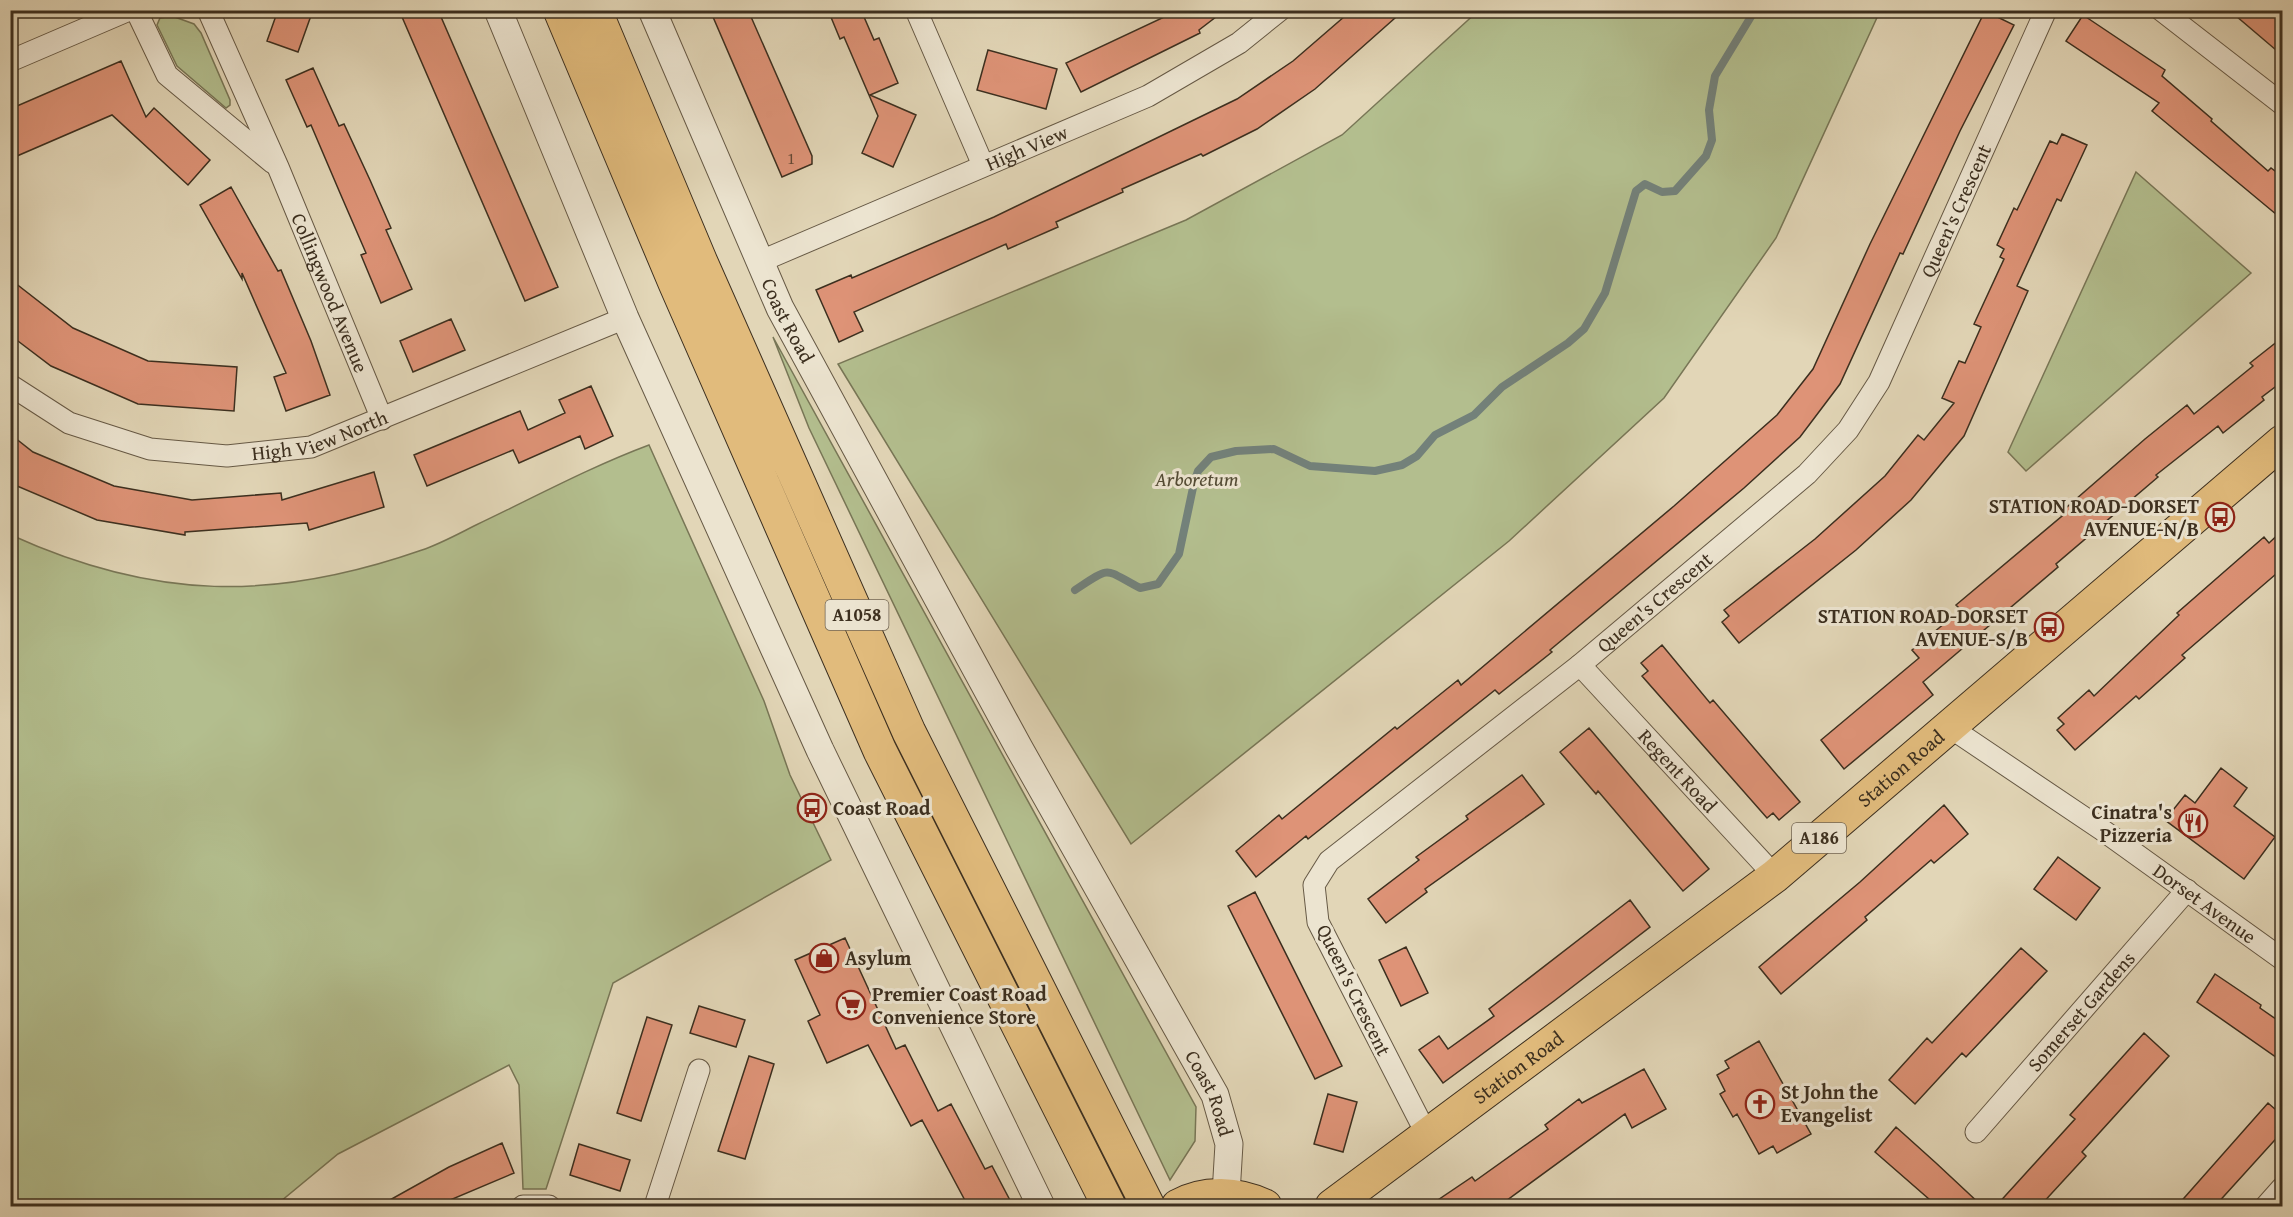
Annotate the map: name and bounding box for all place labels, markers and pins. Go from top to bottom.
place label: STATION ROAD-DORSET AVENUE-N/B [1989,491,2199,543]
bus stop icon: STATION ROAD-DORSET AVENUE-N/B [2204,501,2236,533]
place label: STATION ROAD-DORSET AVENUE-S/B [1818,601,2028,653]
bus stop icon: STATION ROAD-DORSET AVENUE-S/B [2033,611,2065,643]
bus stop icon: Coast Road [796,792,828,824]
place label: Coast Road [833,793,931,822]
place label: Cinatra's Pizzeria [2091,797,2173,849]
restaurant icon: Cinatra's Pizzeria [2177,807,2209,839]
shop icon: Asylum [808,942,840,974]
place label: Asylum [845,943,911,972]
place label: Premier Coast Road Convenience Store [872,979,1047,1031]
supermarket icon: Premier Coast Road Convenience Store [835,989,867,1021]
place label: St John the Evangelist [1781,1077,1878,1129]
church icon: St John the Evangelist [1744,1088,1776,1120]

